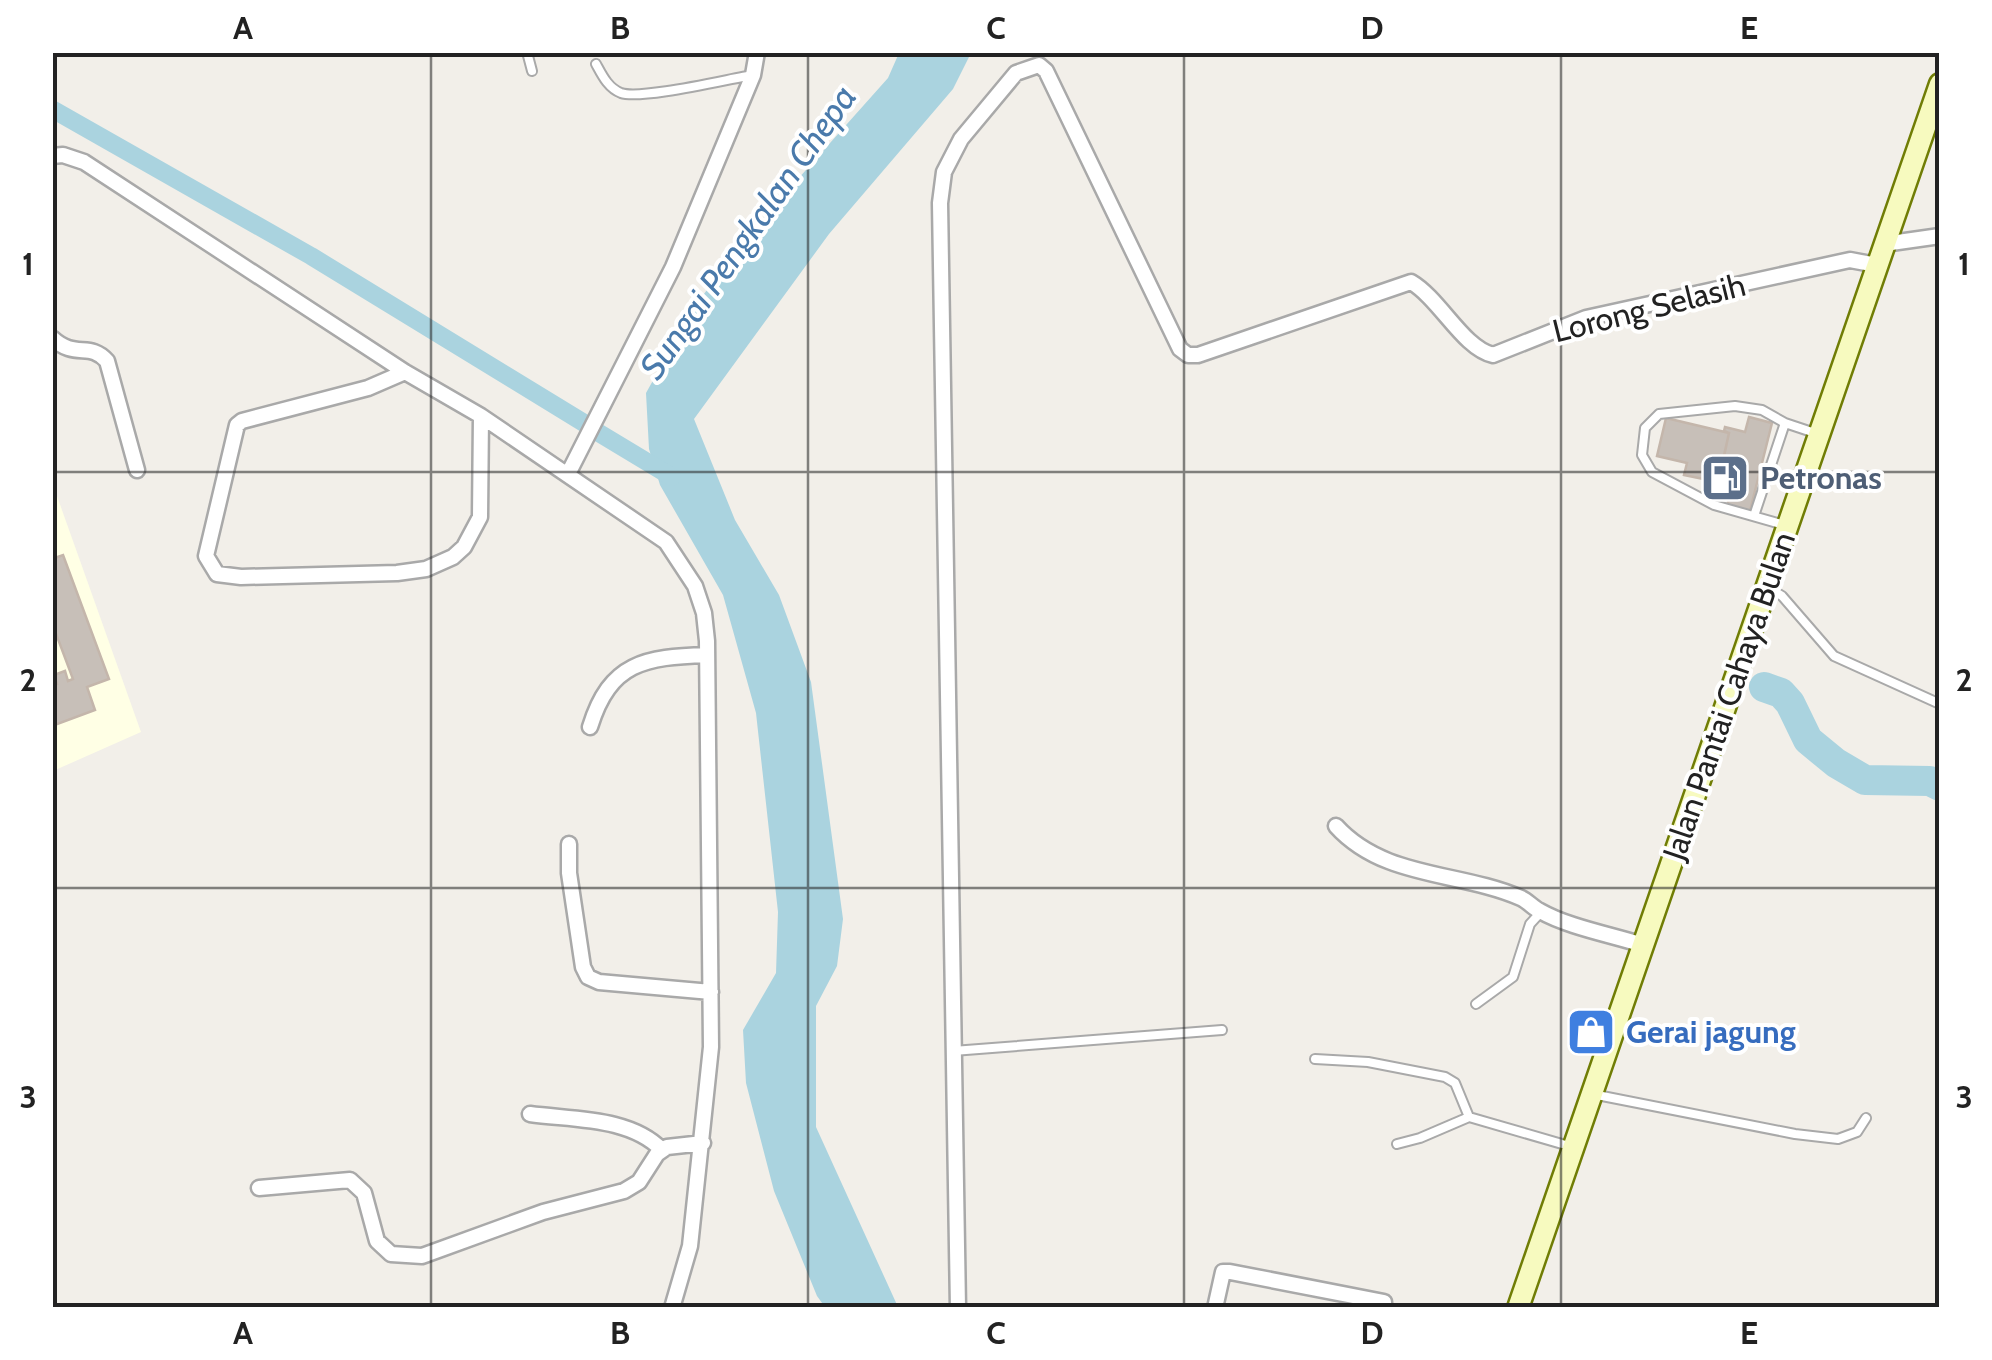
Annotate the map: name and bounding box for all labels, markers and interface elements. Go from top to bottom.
text: A [233,8,253,47]
text: B [610,8,630,47]
text: C [986,8,1006,47]
text: D [1360,8,1384,47]
text: E [1740,8,1758,47]
water label: Sungai Pengkalan Chepa [630,77,865,387]
text: 1 [22,244,34,283]
text: 1 [1958,244,1970,283]
street label: Lorong Selasih [1549,265,1749,350]
fuel station icon: Petronas [1699,452,1751,504]
place label: Petronas [1760,458,1882,497]
street label: Jalan Pantai Cahaya Bulan [1654,527,1803,866]
text: 2 [20,660,36,699]
text: 2 [1956,660,1972,699]
shop icon: Gerai jagung [1565,1006,1617,1058]
place label: Gerai jagung [1626,1012,1796,1051]
text: 3 [19,1077,37,1116]
text: 3 [1955,1077,1973,1116]
text: A [233,1313,253,1352]
text: B [610,1313,630,1352]
text: C [986,1313,1006,1352]
text: D [1360,1313,1384,1352]
text: E [1740,1313,1758,1352]

